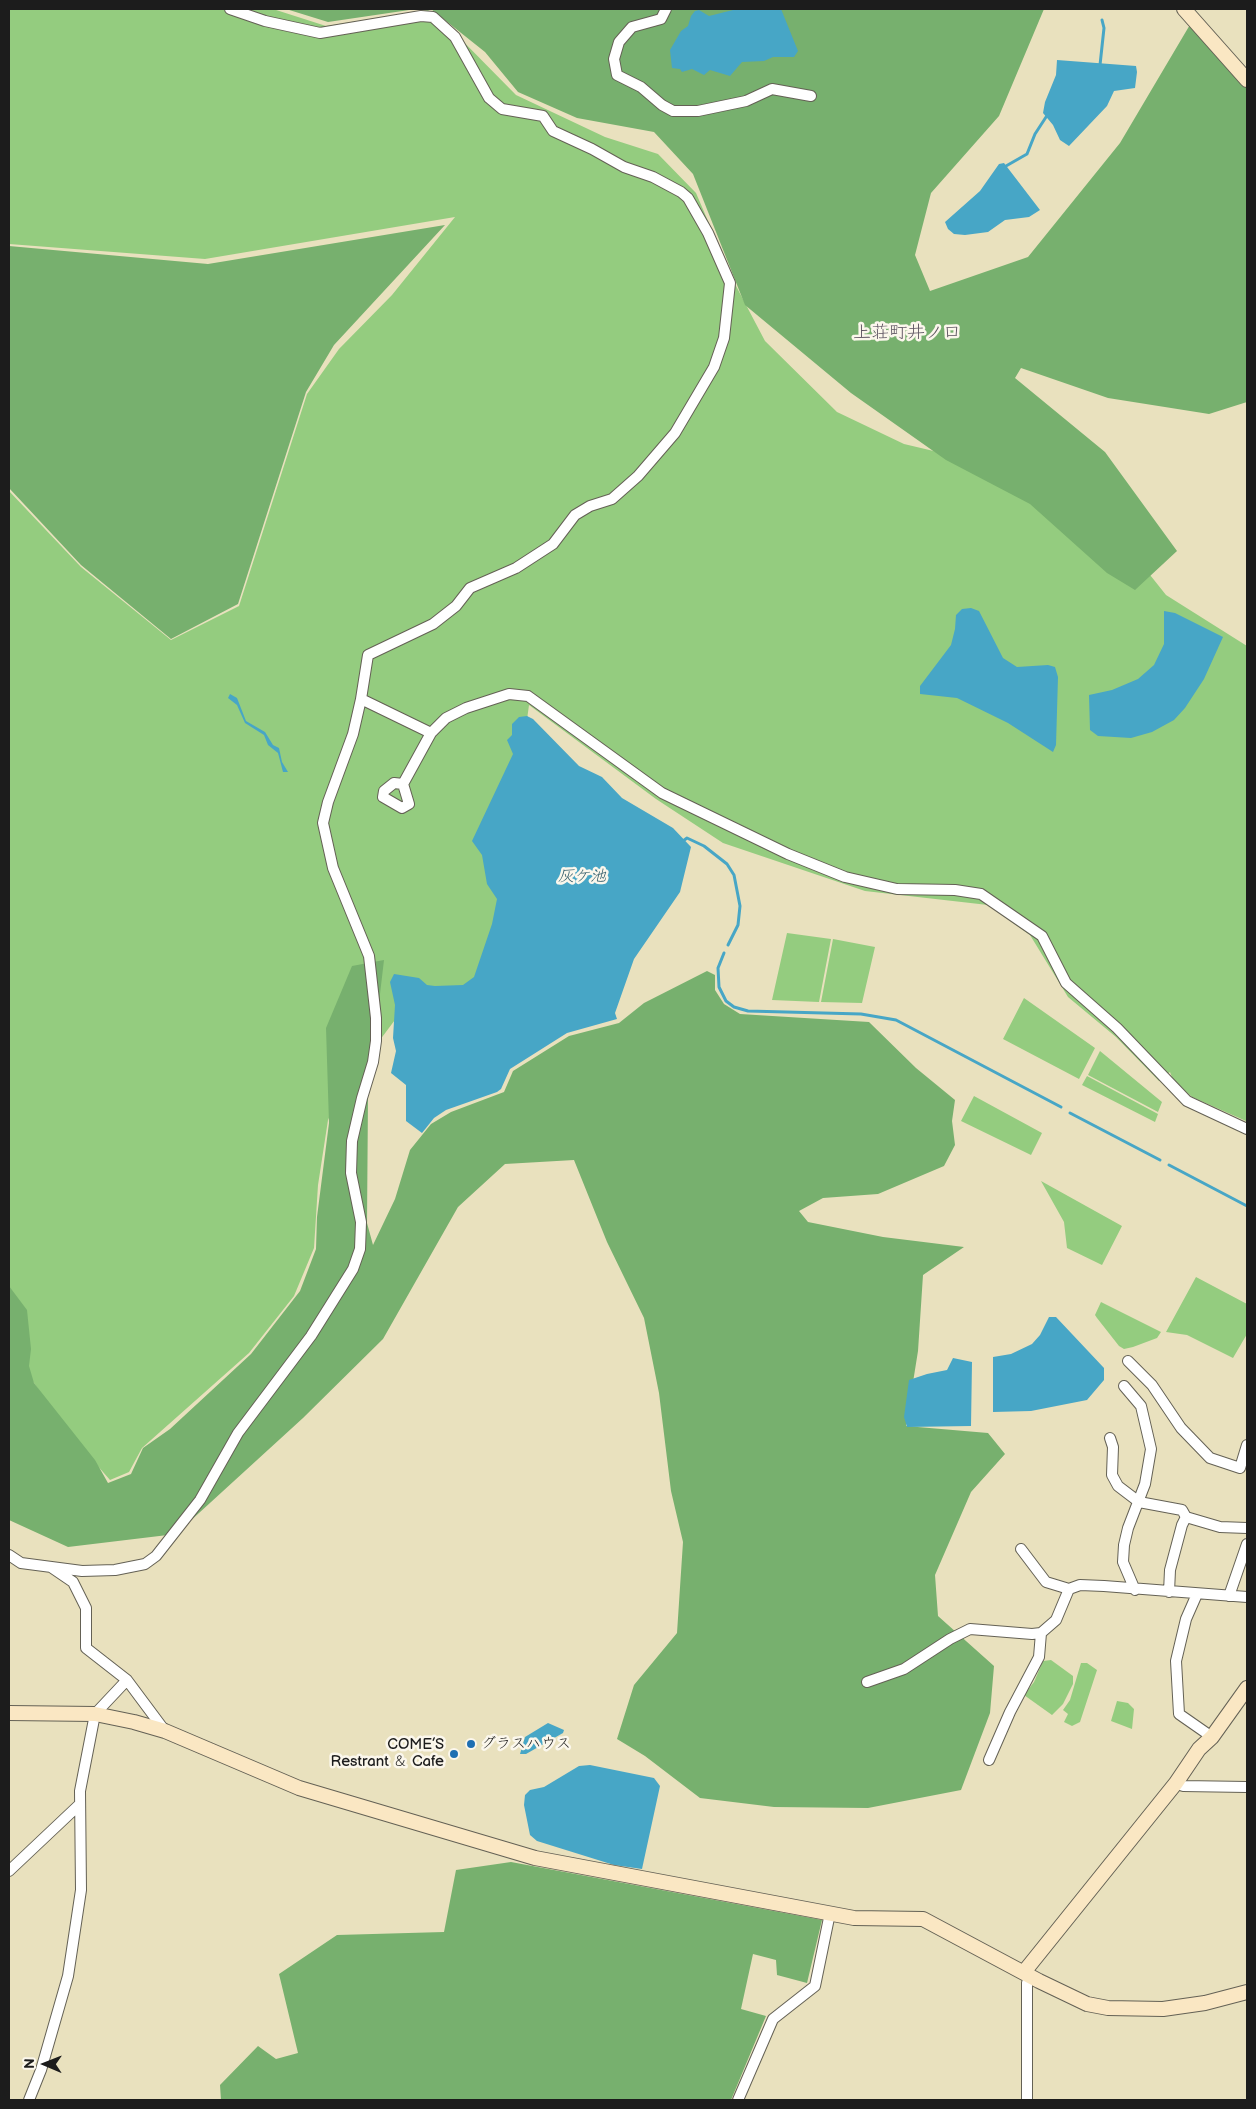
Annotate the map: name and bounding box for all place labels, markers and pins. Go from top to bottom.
place label: グラスハウス [481,1735,571,1753]
place label: COME’S Restrant ＆ Cafe [331,1736,444,1771]
marker: グラスハウス [465,1738,477,1750]
marker: COME’S Restrant ＆ Cafe [448,1748,460,1760]

